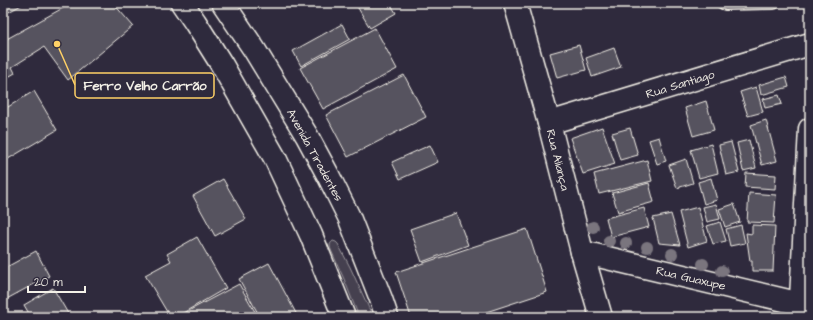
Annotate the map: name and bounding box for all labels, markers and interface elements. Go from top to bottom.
street label: Rua Santiago [644,66,717,104]
callout: Ferro Velho Carrão [75,73,214,98]
text: Ferro Velho Carrão [83,77,207,95]
street label: Avenida Tiradentes [282,106,347,205]
street label: Rua Aliança [542,128,573,193]
street label: Rua Guaxupe [654,262,728,295]
scale bar [28,268,85,294]
text: 20 m [34,274,63,291]

